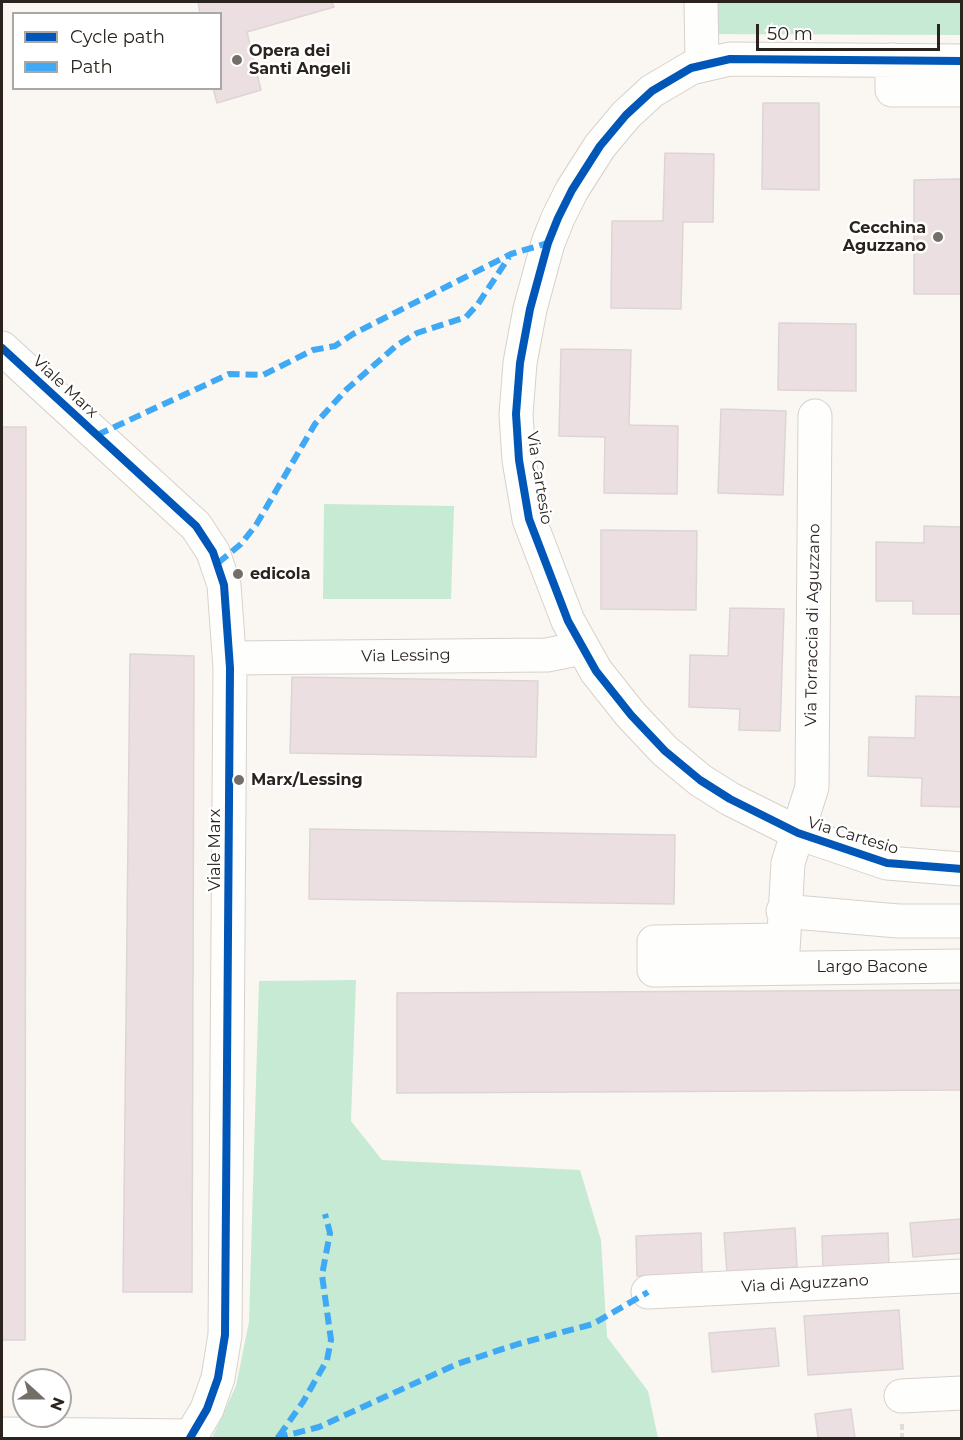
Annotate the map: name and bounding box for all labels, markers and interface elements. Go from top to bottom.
legend [12,12,222,90]
scale bar [759,12,944,50]
text: 50 m [767,23,813,45]
text: Cycle path [70,26,165,48]
place label: Opera dei Santi Angeli [249,41,351,79]
marker: Opera dei Santi Angeli [230,53,244,67]
text: Path [70,56,113,78]
place label: Cecchina Aguzzano [843,218,926,256]
marker: Cecchina Aguzzano [931,230,945,244]
street label: Viale Marx [28,352,102,422]
street label: Via Cartesio [522,430,556,526]
street label: Via Torraccia di Aguzzano [802,523,824,727]
place label: edicola [250,564,310,584]
marker: edicola [231,567,245,581]
street label: Via Lessing [361,646,451,666]
place label: Marx/Lessing [251,770,363,790]
marker: Marx/Lessing [232,773,246,787]
street label: Viale Marx [205,809,225,891]
street label: Via Cartesio [805,813,901,859]
street label: Largo Bacone [816,957,928,977]
street label: Via di Aguzzano [741,1271,869,1297]
north arrow [12,1368,72,1428]
text: N [46,1394,69,1413]

